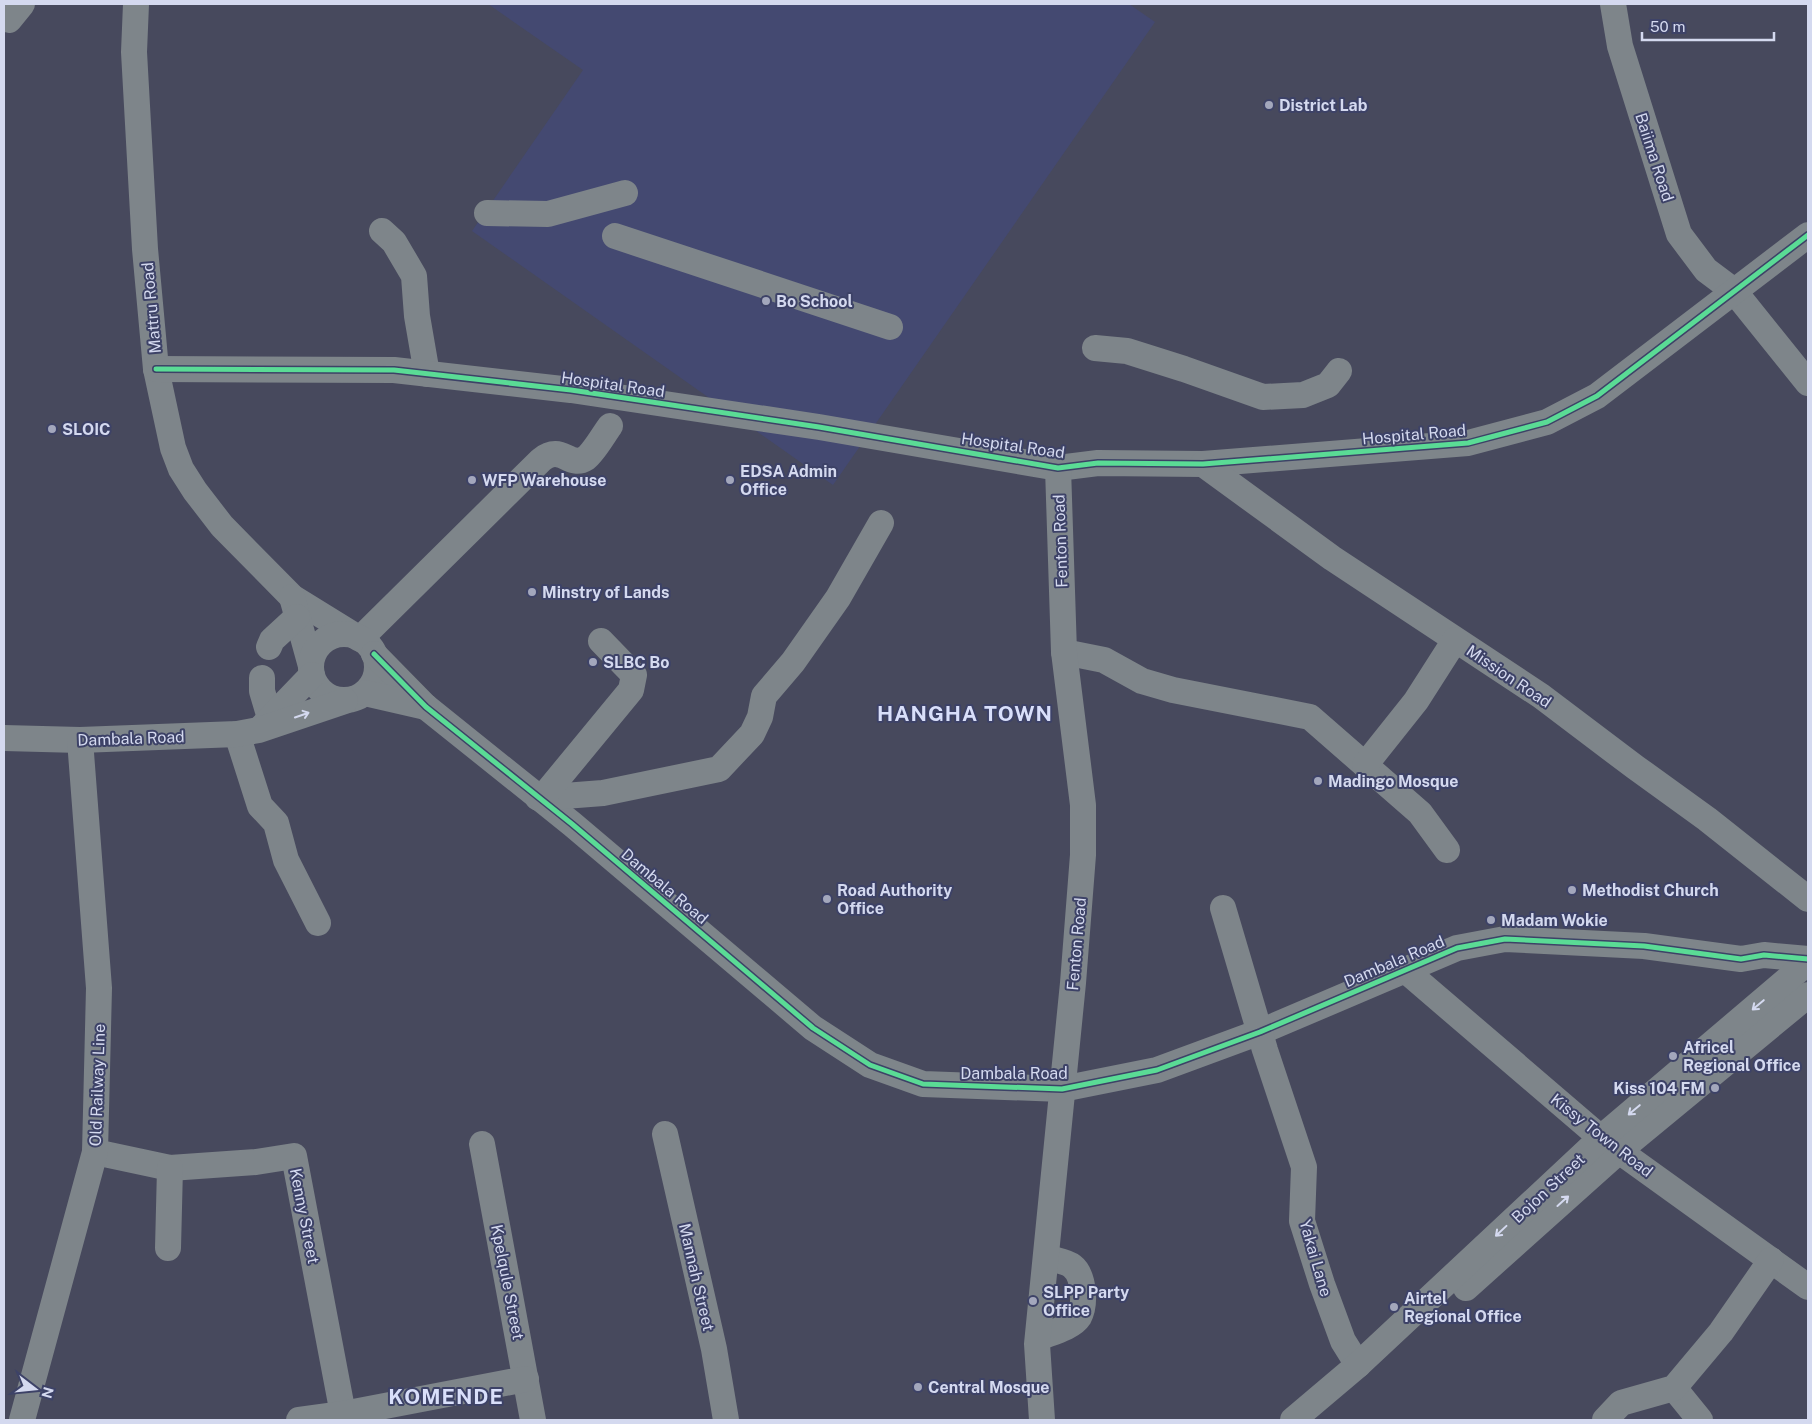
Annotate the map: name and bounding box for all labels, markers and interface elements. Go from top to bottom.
scale bar [1642,10,1774,42]
text: 50 m [1650,18,1685,35]
place label: District Lab [1279,96,1368,115]
marker: District Lab [1263,99,1275,111]
street label: Baiima Road [1631,110,1678,204]
street label: Mattru Road [138,261,165,354]
place label: Bo School [776,292,853,311]
marker: Bo School [760,295,772,307]
street label: Hospital Road [560,368,666,401]
place label: SLOIC [62,420,111,439]
street label: Hospital Road [1361,420,1467,449]
marker: SLOIC [46,423,58,435]
street label: Hospital Road [960,429,1066,462]
place label: EDSA Admin Office [740,462,837,499]
place label: WFP Warehouse [482,471,606,490]
marker: WFP Warehouse [466,474,478,486]
marker: EDSA Admin Office [724,474,736,486]
street label: Fenton Road [1049,494,1072,588]
place label: Minstry of Lands [542,583,669,602]
marker: Minstry of Lands [526,586,538,598]
street label: Mission Road [1463,641,1555,712]
place label: SLBC Bo [603,653,670,672]
marker: SLBC Bo [587,656,599,668]
district label: HANGHA TOWN [877,701,1053,726]
one-way arrow [294,710,310,720]
street label: Dambala Road [77,727,185,750]
place label: Madingo Mosque [1328,772,1458,791]
marker: Madingo Mosque [1312,775,1324,787]
street label: Dambala Road [617,845,712,928]
place label: Road Authority Office [837,881,952,918]
place label: Methodist Church [1582,881,1719,900]
marker: Methodist Church [1566,884,1578,896]
marker: Road Authority Office [821,893,833,905]
street label: Fenton Road [1063,897,1090,991]
place label: Madam Wokie [1501,911,1608,930]
marker: Madam Wokie [1485,914,1497,926]
street label: Dambala Road [1341,932,1447,991]
one-way arrow [1752,1000,1765,1011]
street label: Old Railway Line [86,1023,109,1147]
place label: Africel Regional Office [1683,1038,1801,1075]
marker: Africel Regional Office [1667,1050,1679,1062]
street label: Dambala Road [960,1064,1068,1083]
place label: Kiss 104 FM [1613,1079,1705,1098]
marker: Kiss 104 FM [1709,1082,1721,1094]
street label: Kissy Town Road [1547,1090,1656,1181]
one-way arrow [1628,1104,1641,1115]
street label: Bojon Street [1508,1150,1589,1227]
street label: Kenny Street [286,1167,323,1265]
one-way arrow [1557,1195,1570,1207]
street label: Yakai Lane [1295,1217,1336,1299]
street label: Mannah Street [675,1221,718,1333]
street label: Kpelqule Street [487,1223,528,1341]
one-way arrow [1495,1225,1507,1237]
place label: SLPP Party Office [1043,1283,1129,1320]
place label: Airtel Regional Office [1404,1289,1522,1326]
marker: SLPP Party Office [1027,1295,1039,1307]
marker: Airtel Regional Office [1388,1301,1400,1313]
north arrow [10,1364,60,1414]
place label: Central Mosque [928,1378,1049,1397]
marker: Central Mosque [912,1381,924,1393]
district label: KOMENDE [388,1384,504,1409]
text: N [38,1385,57,1400]

